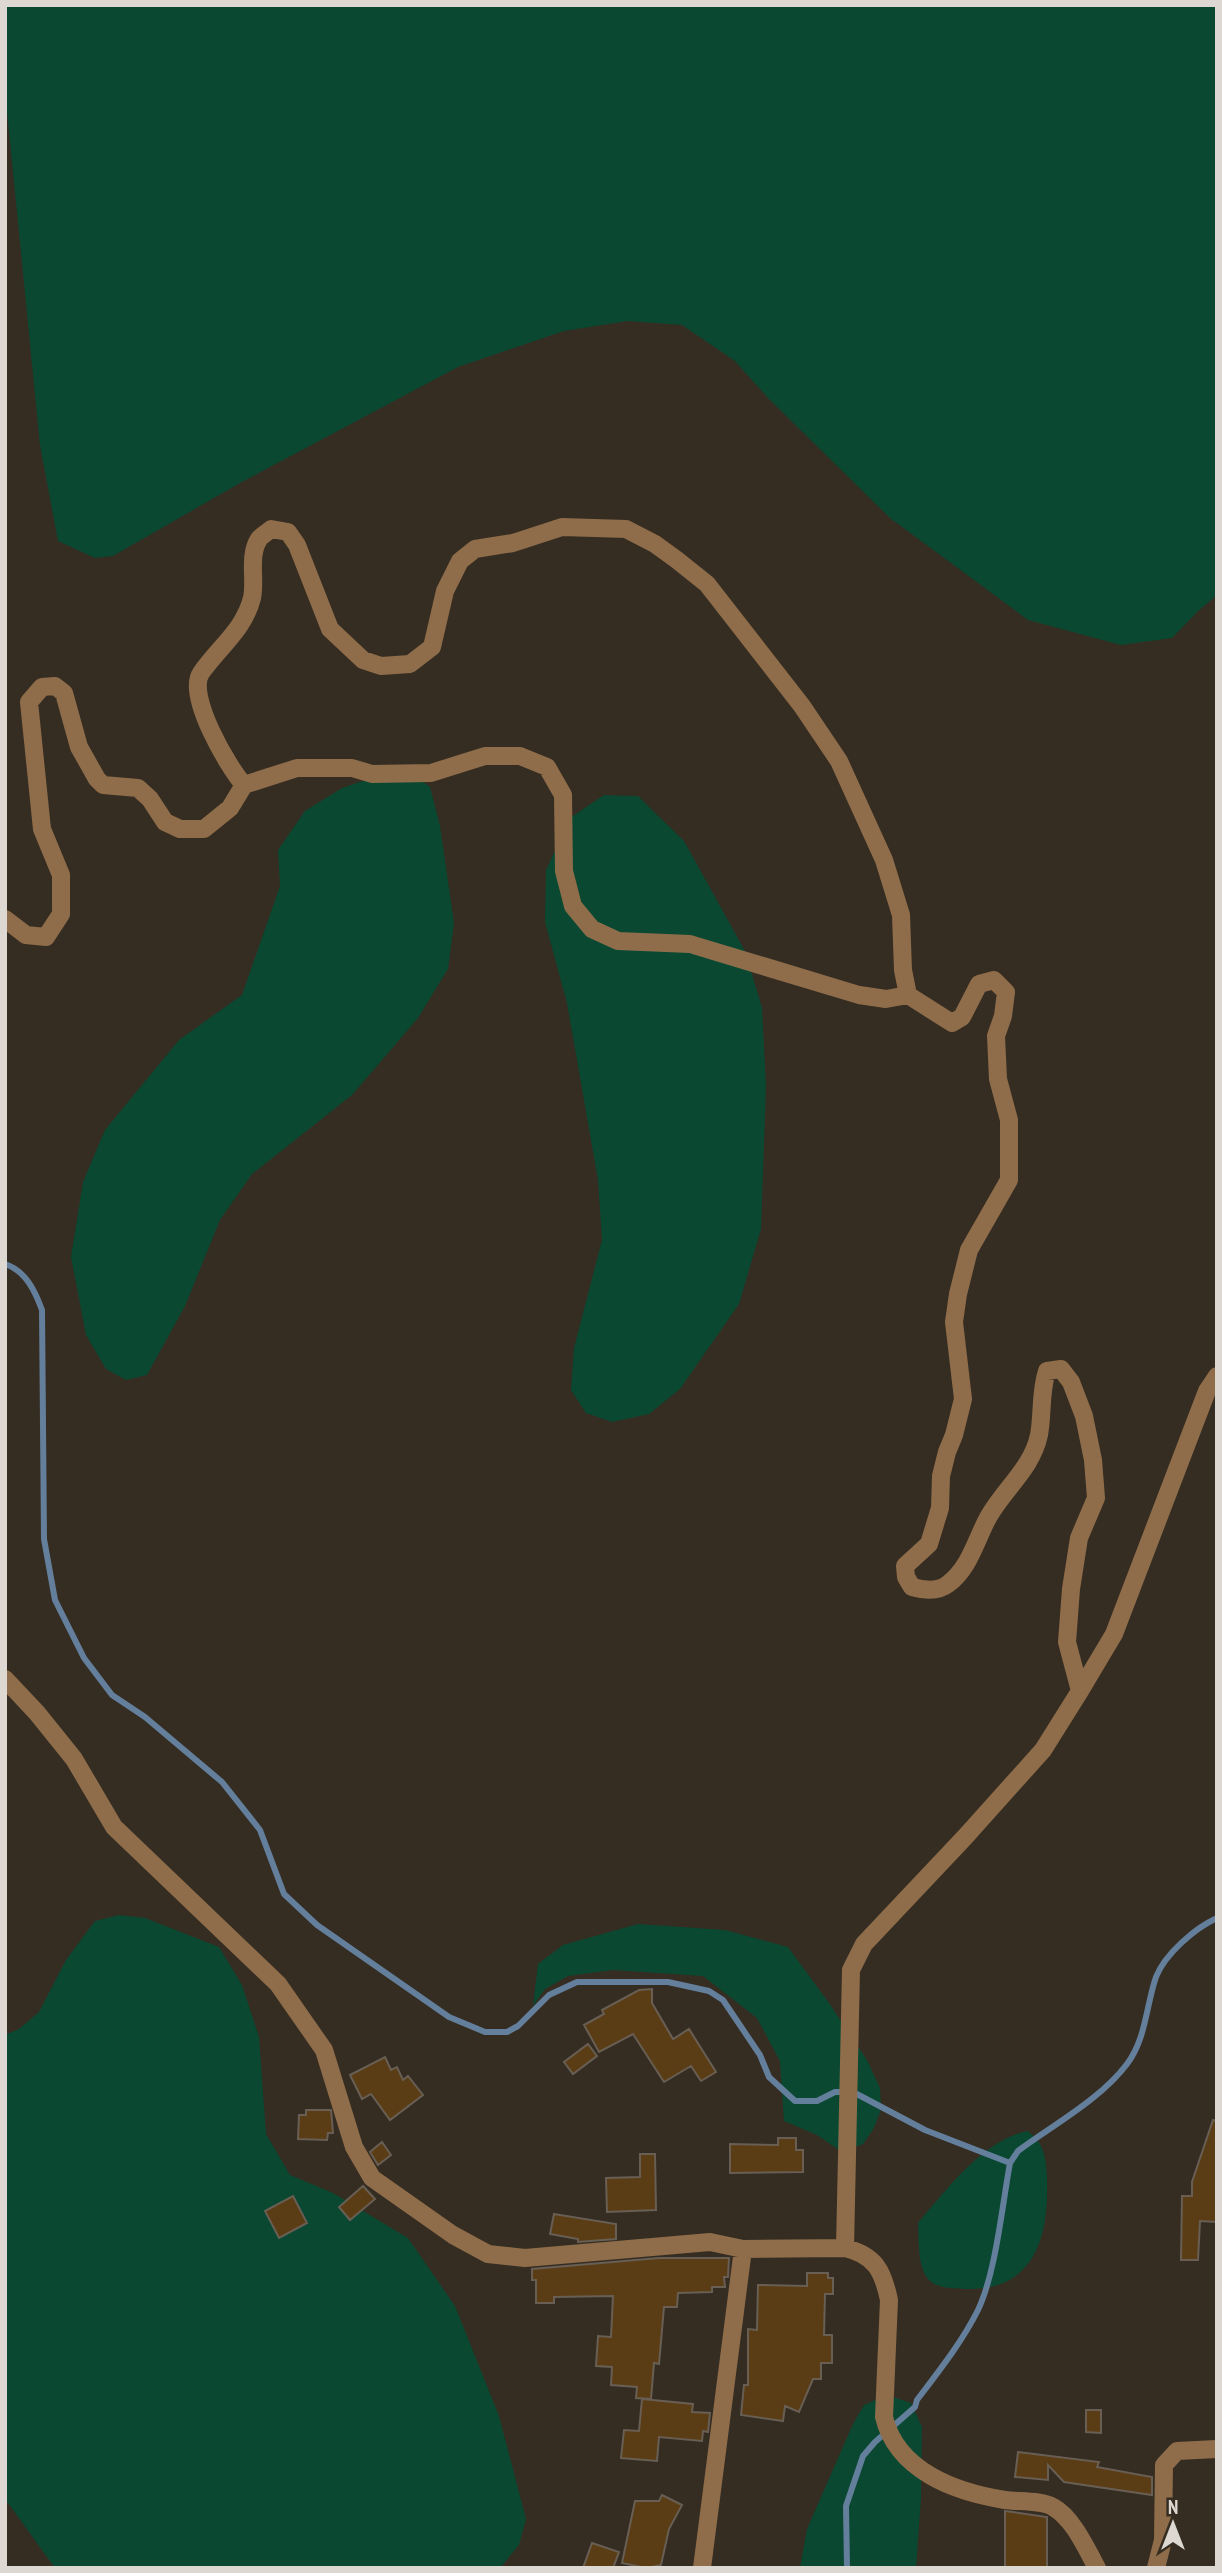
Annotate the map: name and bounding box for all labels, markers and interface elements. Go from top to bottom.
north arrow [1138,2489,1208,2559]
text: N [1168,2495,1178,2519]

